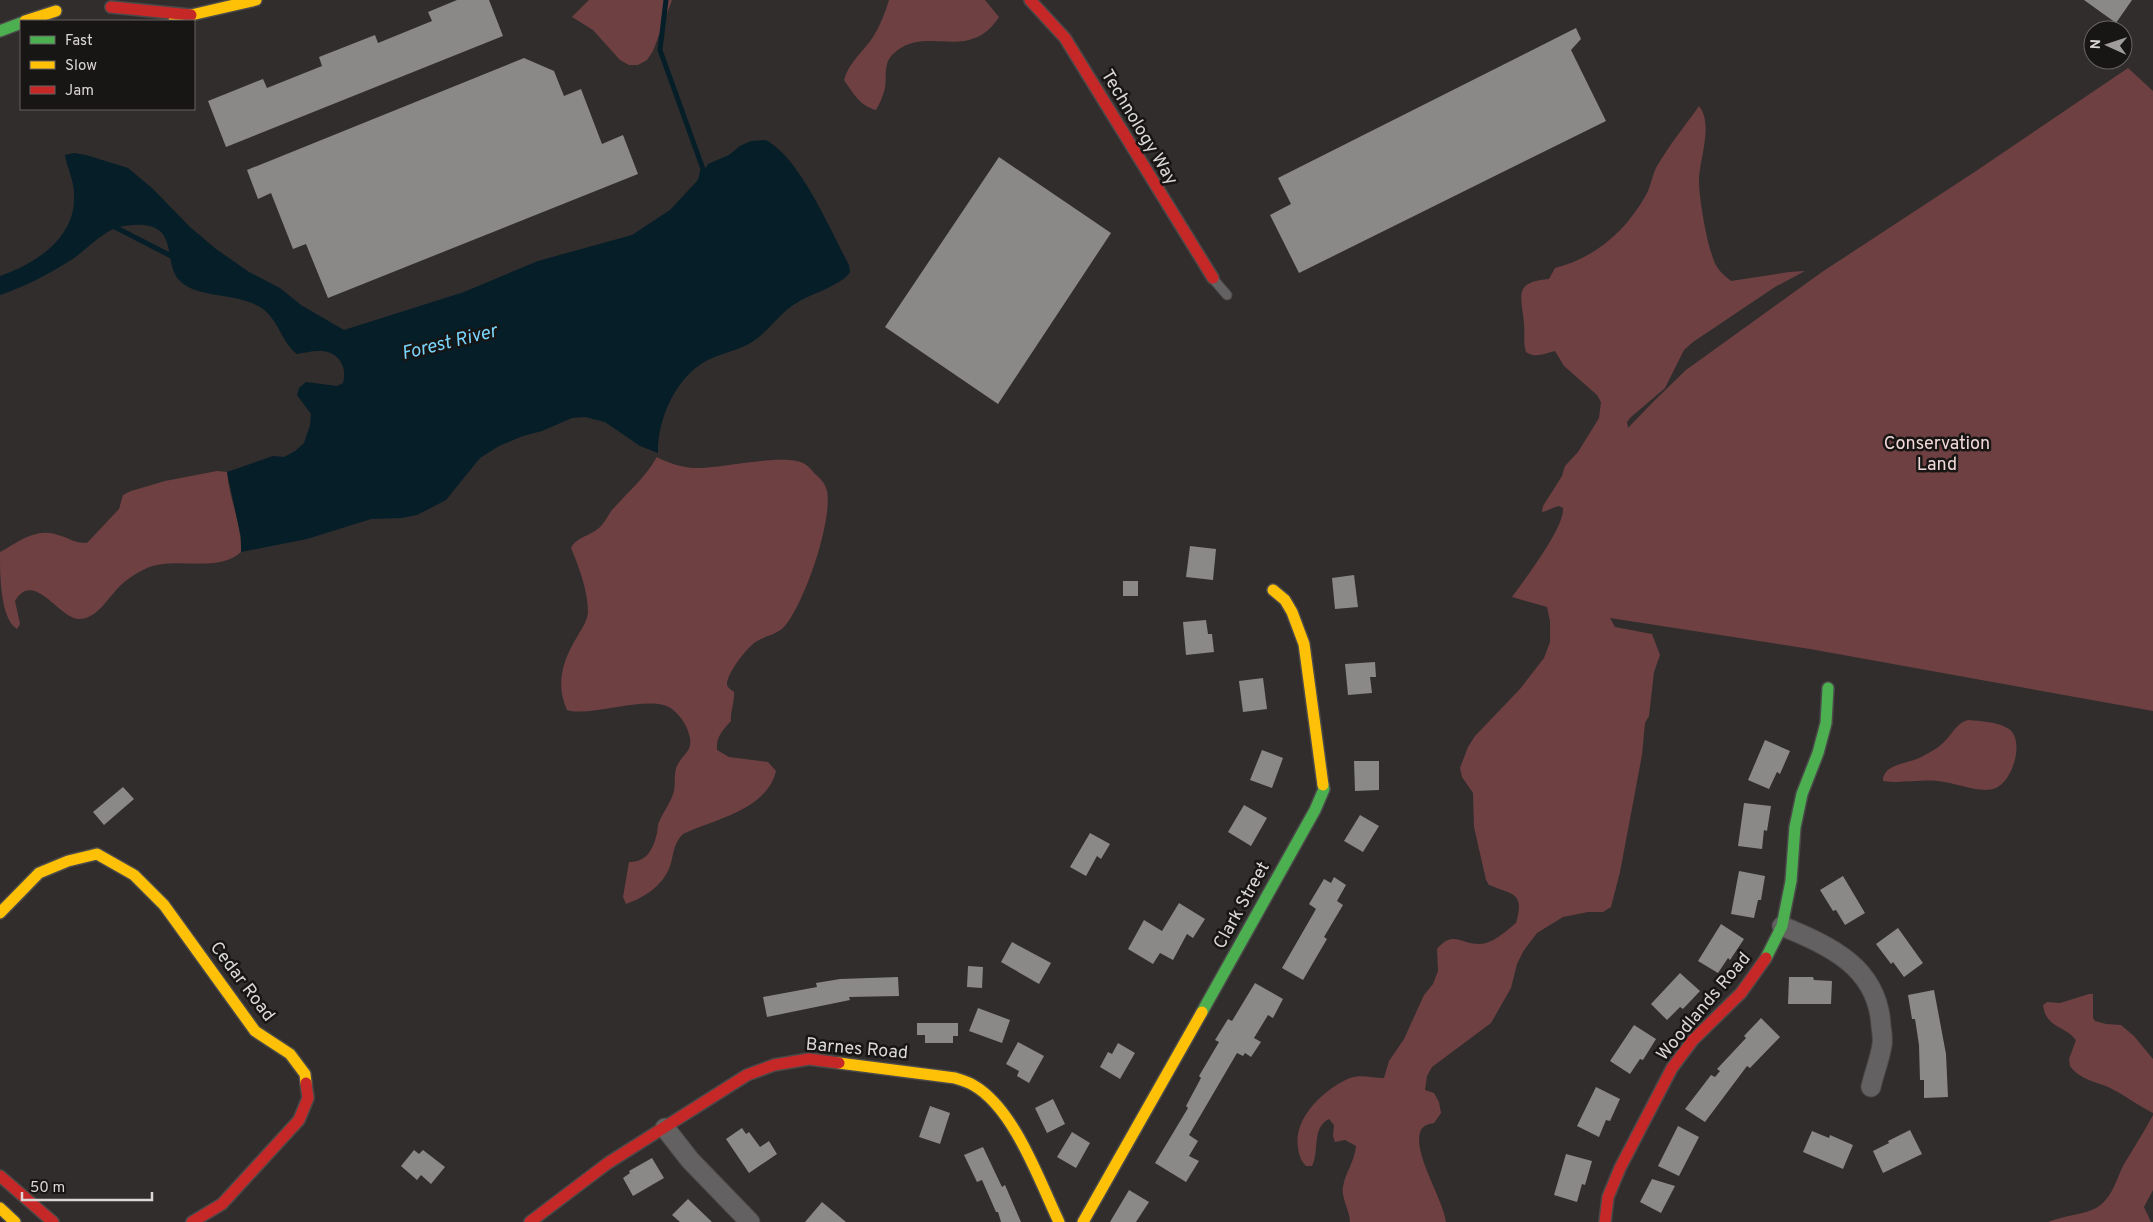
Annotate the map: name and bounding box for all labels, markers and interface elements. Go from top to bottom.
legend [20,20,195,110]
north arrow [2083,20,2133,70]
text: Fast [65,32,93,51]
text: N [2088,39,2105,50]
text: Slow [65,57,97,76]
street label: Technology Way [1095,66,1182,190]
text: Jam [65,82,94,101]
water label: Forest River [399,319,501,366]
park label: Conservation Land [1884,433,1990,477]
street label: Clark Street [1209,858,1276,953]
street label: Cedar Road [204,937,279,1027]
street label: Woodlands Road [1652,948,1756,1066]
street label: Barnes Road [805,1034,909,1065]
scale bar [22,1170,152,1202]
text: 50 m [30,1179,65,1198]

